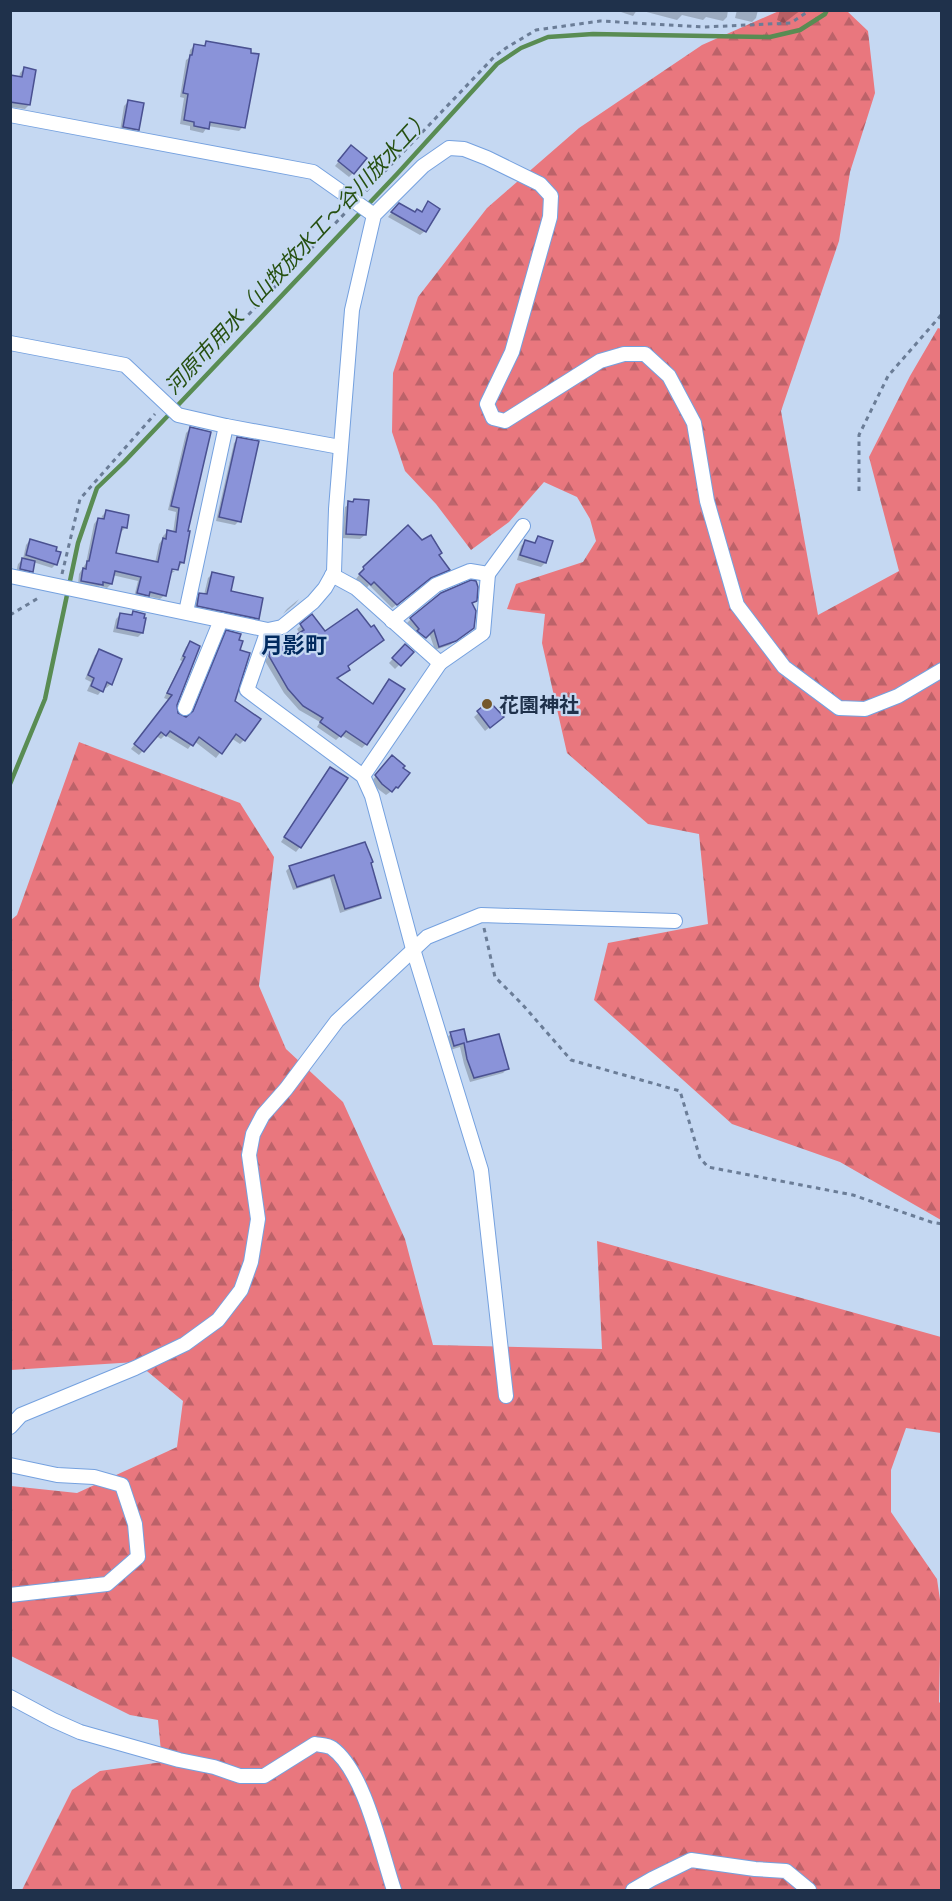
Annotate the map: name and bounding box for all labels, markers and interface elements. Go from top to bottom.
water label: 河原市用水（山牧放水工～谷川放水工） [158,104,436,400]
district label: 月影町 [261,630,327,659]
place label: 花園神社 [499,691,579,718]
marker: 花園神社 [480,697,494,711]

